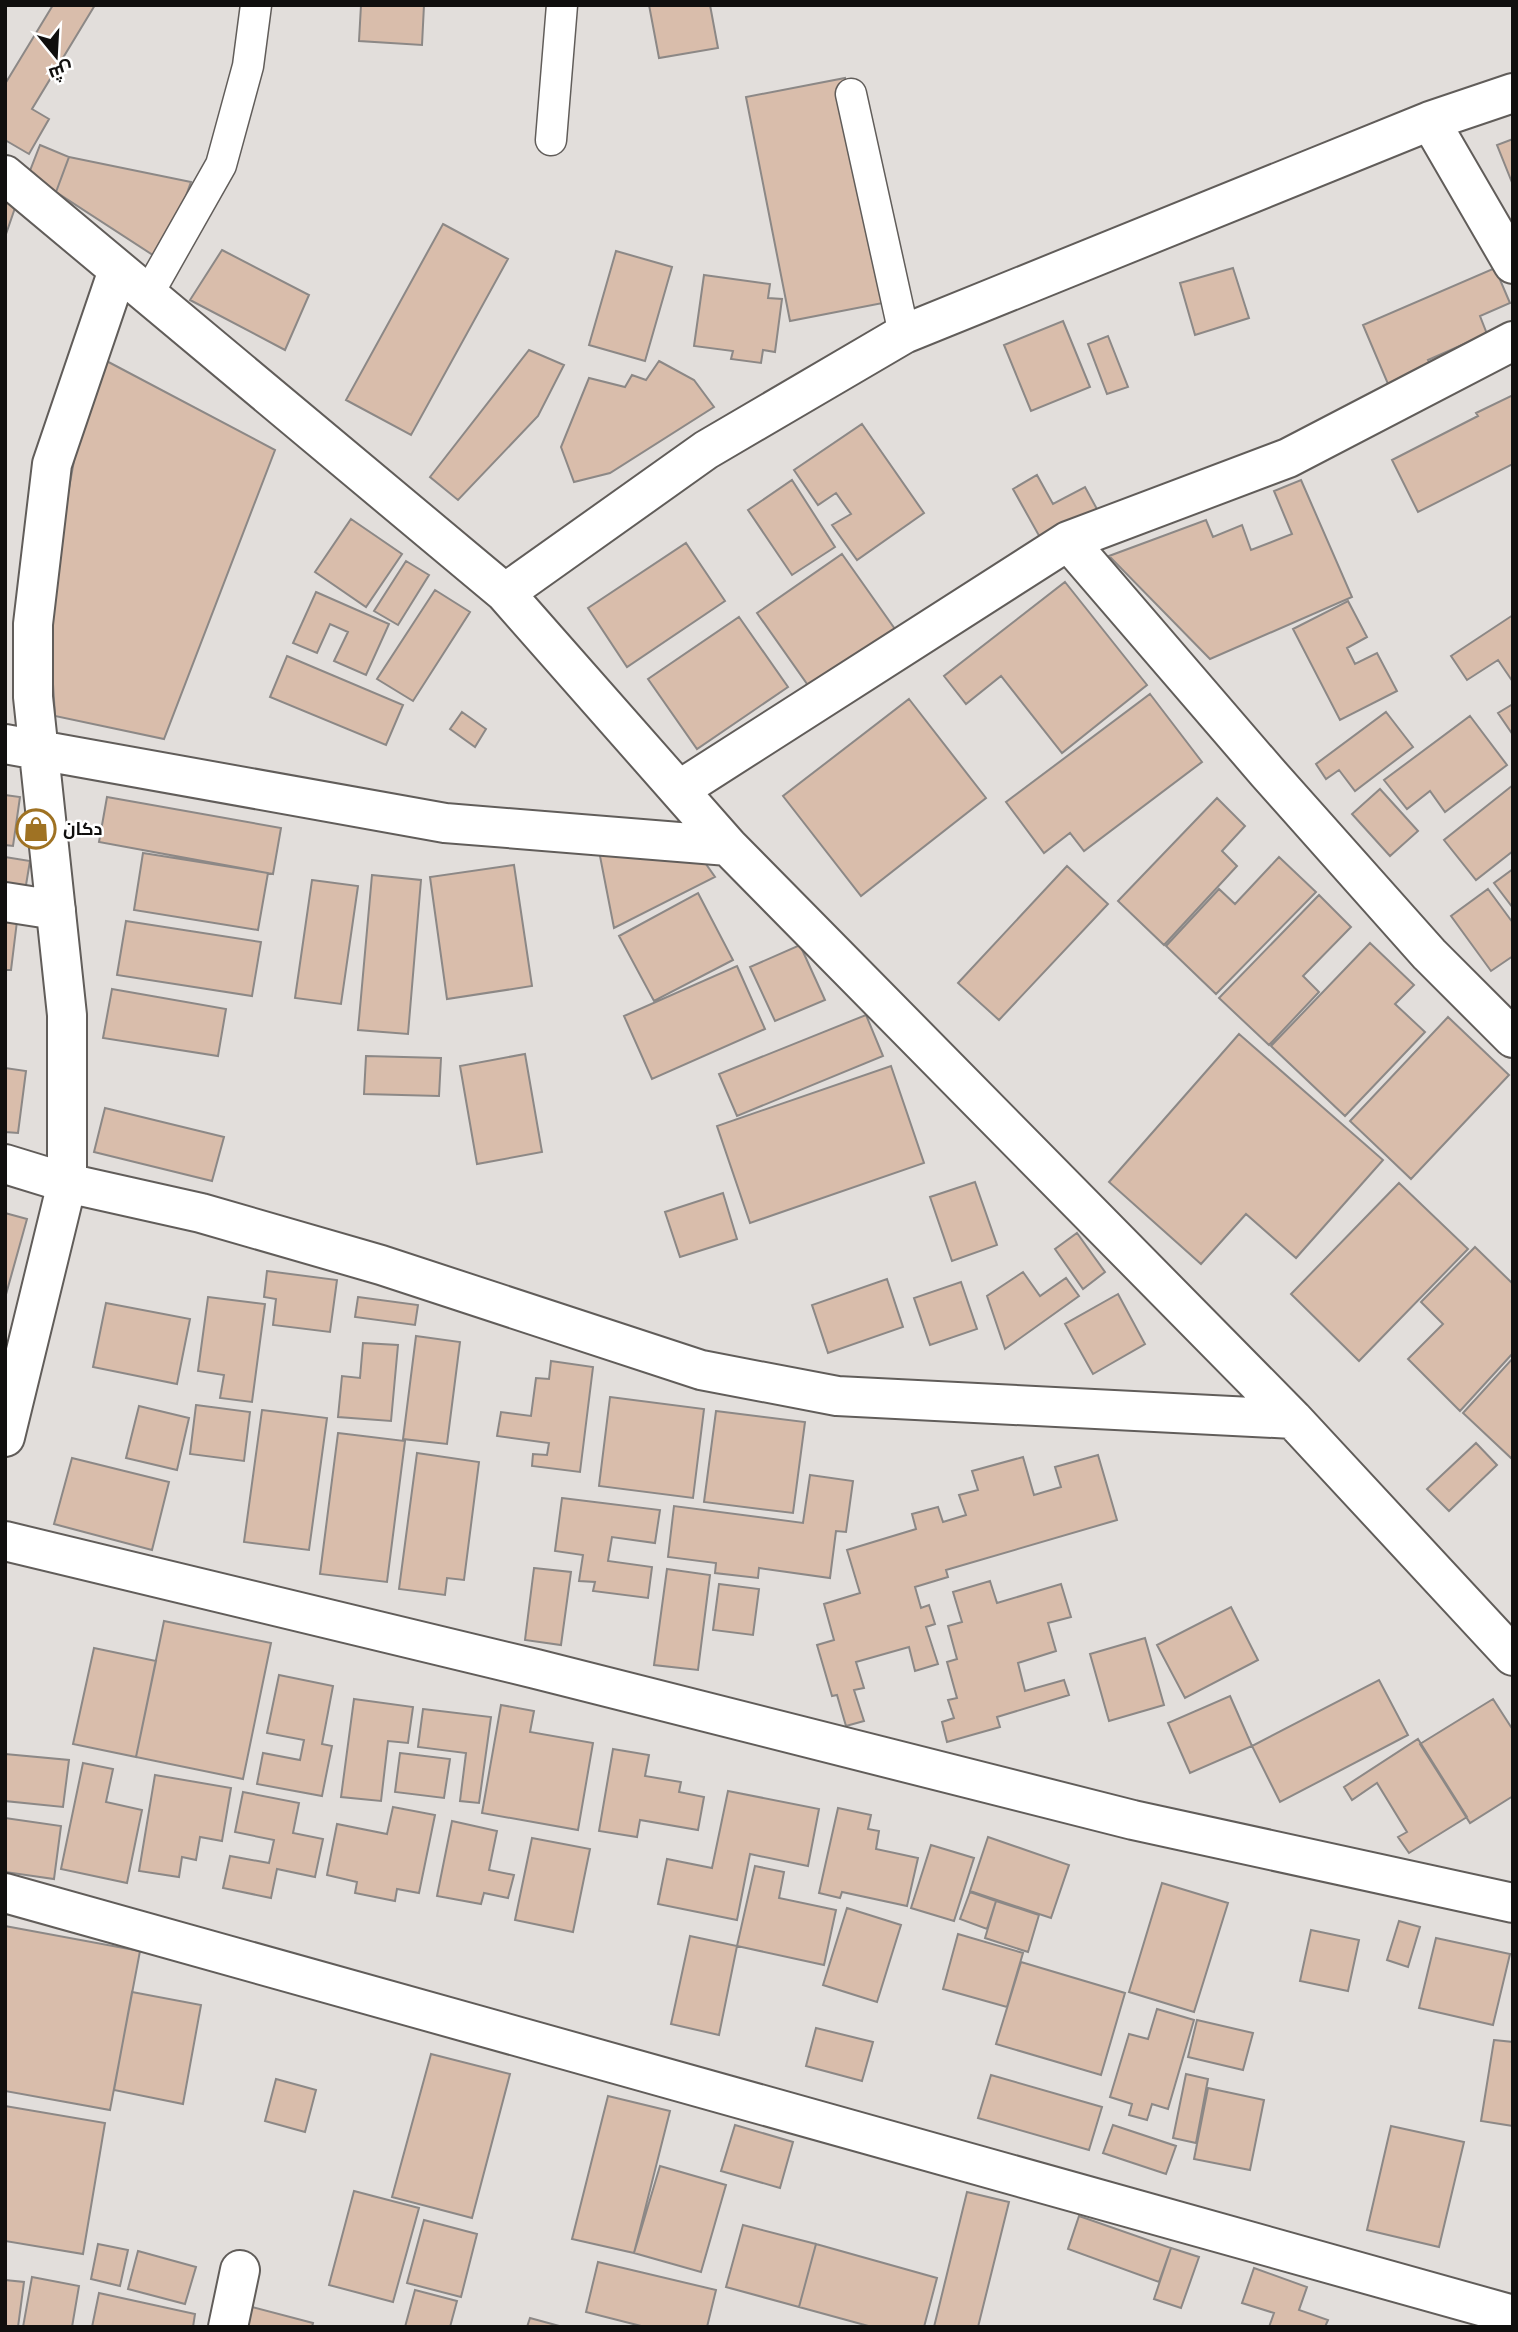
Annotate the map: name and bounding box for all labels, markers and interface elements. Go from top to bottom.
north arrow [21,21,91,91]
text: ش [46,57,76,86]
shop icon: دكان [15,808,57,850]
place label: دكان [63,818,103,839]

